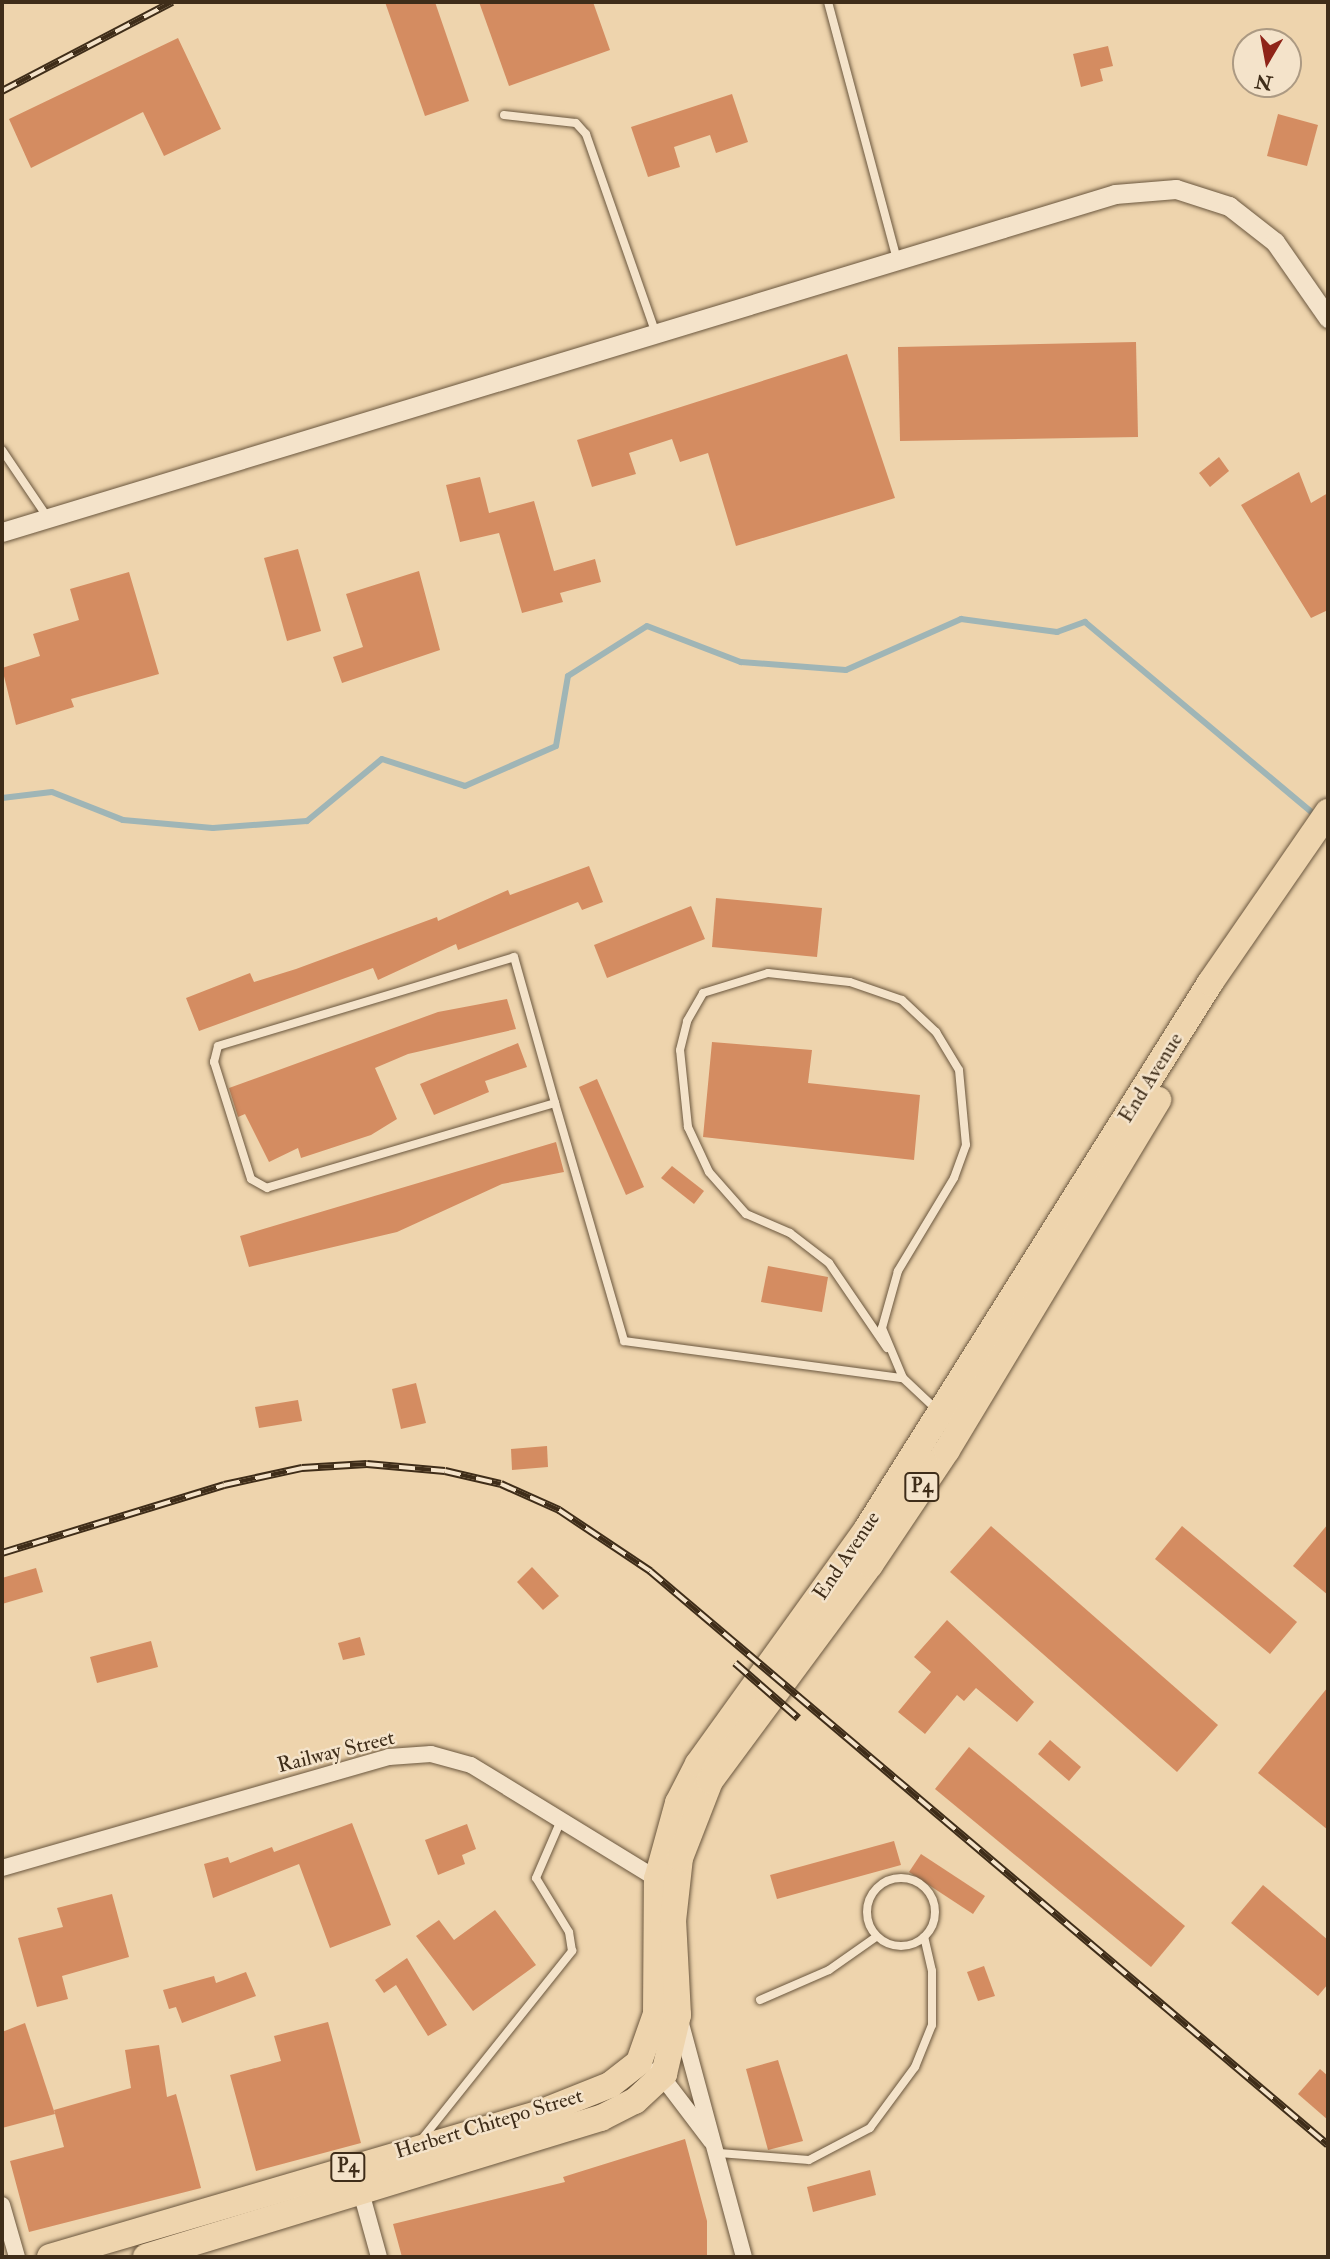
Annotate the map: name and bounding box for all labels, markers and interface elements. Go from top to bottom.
north arrow [1232,28,1302,98]
text: N [1253,68,1274,95]
street label: End Avenue [1113,1028,1189,1128]
road number: P4 [903,1471,941,1502]
street label: End Avenue [808,1507,886,1605]
street label: Railway Street [275,1725,397,1779]
street label: Herbert Chitepo Street [392,2083,586,2165]
road number: P4 [329,2152,367,2182]

